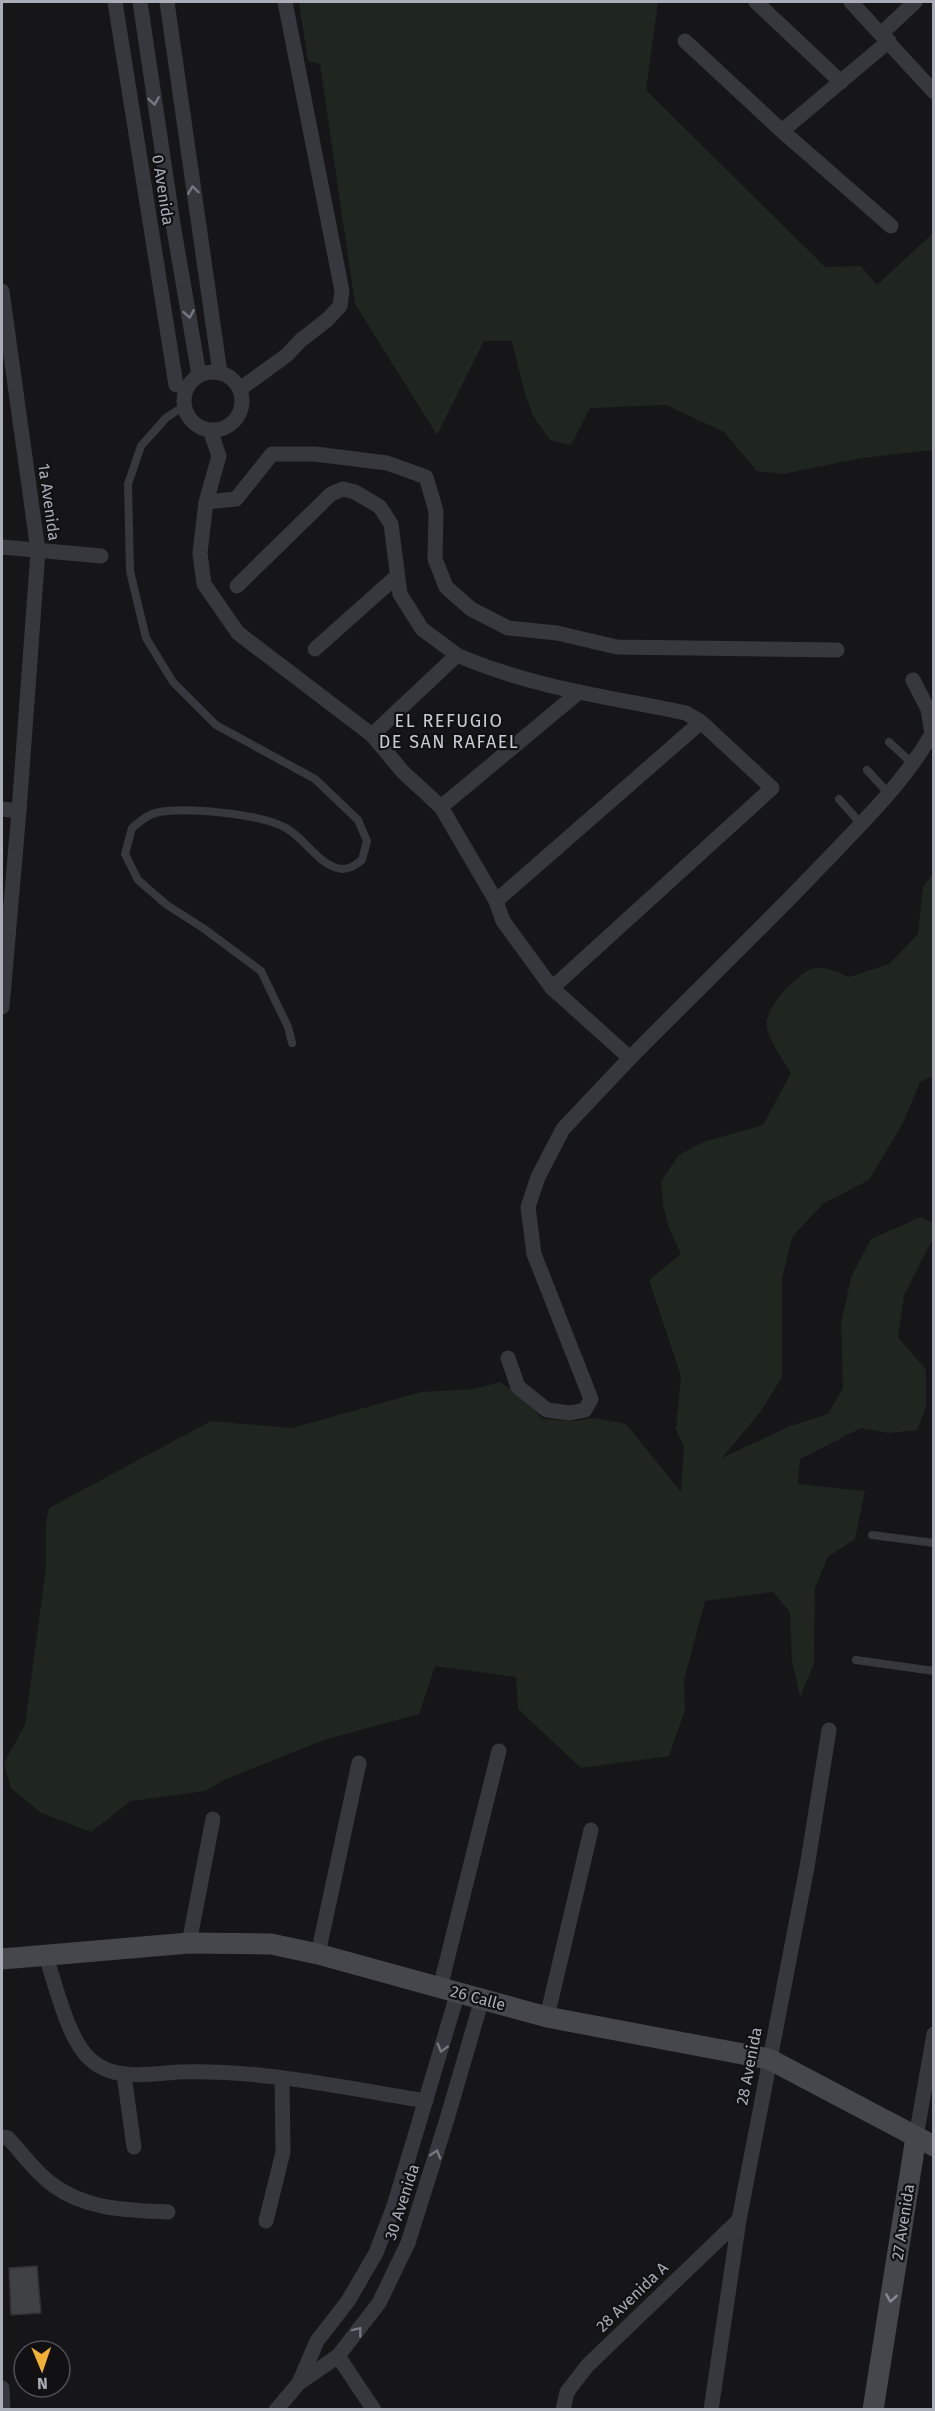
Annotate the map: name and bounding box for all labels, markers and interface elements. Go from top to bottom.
one-way arrow [148,96,160,106]
street label: 0 Avenida [148,153,178,227]
one-way arrow [188,185,200,195]
one-way arrow [182,309,195,319]
street label: 1a Avenida [34,462,64,542]
district label: EL REFUGIO DE SAN RAFAEL [379,710,519,753]
street label: 26 Calle [448,1982,508,2014]
street label: 28 Avenida [732,2025,766,2107]
one-way arrow [437,2043,449,2053]
one-way arrow [429,2149,442,2160]
street label: 30 Avenida [381,2161,423,2243]
street label: 27 Avenida [888,2183,918,2261]
street label: 28 Avenida A [592,2258,672,2336]
one-way arrow [885,2294,897,2303]
one-way arrow [350,2327,361,2338]
north arrow [12,2339,72,2399]
text: N [37,2374,48,2393]

